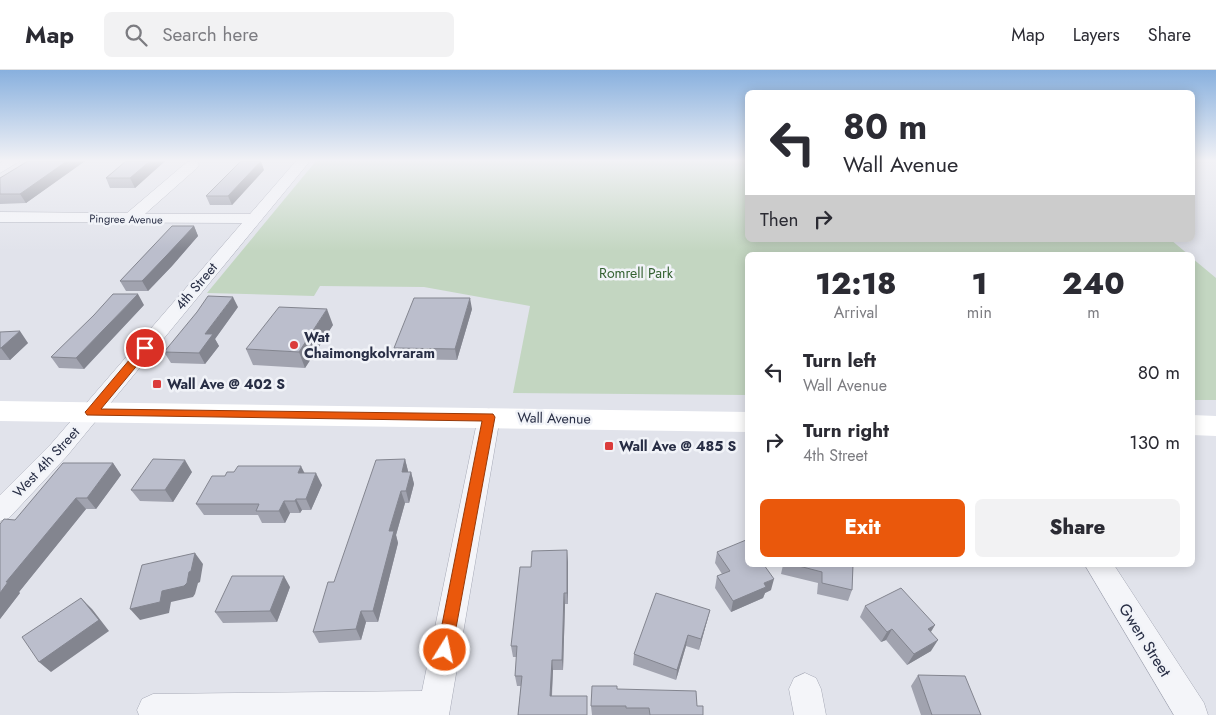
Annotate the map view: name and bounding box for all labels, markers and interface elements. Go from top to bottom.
search box [104,12,454,57]
text: Map [25,17,74,52]
icon: search [122,21,150,49]
text: Search here [162,21,258,48]
text: Map [1011,22,1045,48]
text: Layers [1073,22,1120,48]
text: Share [1148,22,1191,48]
text: 80 m [843,102,927,152]
icon: left [760,110,825,175]
text: Wall Avenue [843,148,958,180]
icon: right [809,205,837,233]
text: Then [760,206,799,233]
street label: Pingree Avenue [89,210,163,228]
street label: 4th Street [170,257,222,314]
text: 12:18 [815,262,897,305]
text: 1 [971,262,987,305]
text: 240 [1062,262,1125,305]
park label: Romrell Park [599,263,674,283]
text: Arrival [834,301,878,324]
text: min [967,301,992,324]
text: m [1087,301,1100,324]
pin [124,327,166,369]
place label: Wat Chaimongkolvraram [304,327,435,363]
icon: arrive [131,334,159,362]
marker: Wat Chaimongkolvraram [288,339,300,351]
text: Turn left [803,347,876,374]
icon: left [760,358,788,386]
text: 80 m [1138,359,1180,386]
place label: Wall Ave @ 402 S [167,374,285,394]
text: Wall Avenue [803,374,887,397]
marker: Wall Ave @ 402 S [151,378,163,390]
street label: Wall Avenue [517,407,591,429]
text: Turn right [803,417,889,444]
street label: West 4th Street [8,422,84,502]
icon: right [760,428,788,456]
text: 130 m [1129,429,1180,456]
place label: Wall Ave @ 485 S [619,436,737,456]
marker: Wall Ave @ 485 S [603,440,615,452]
text: 4th Street [803,444,868,467]
button: Exit [760,499,965,557]
button: Share [975,499,1180,557]
street label: Gwen Street [1113,599,1177,681]
position arrow [418,623,470,675]

